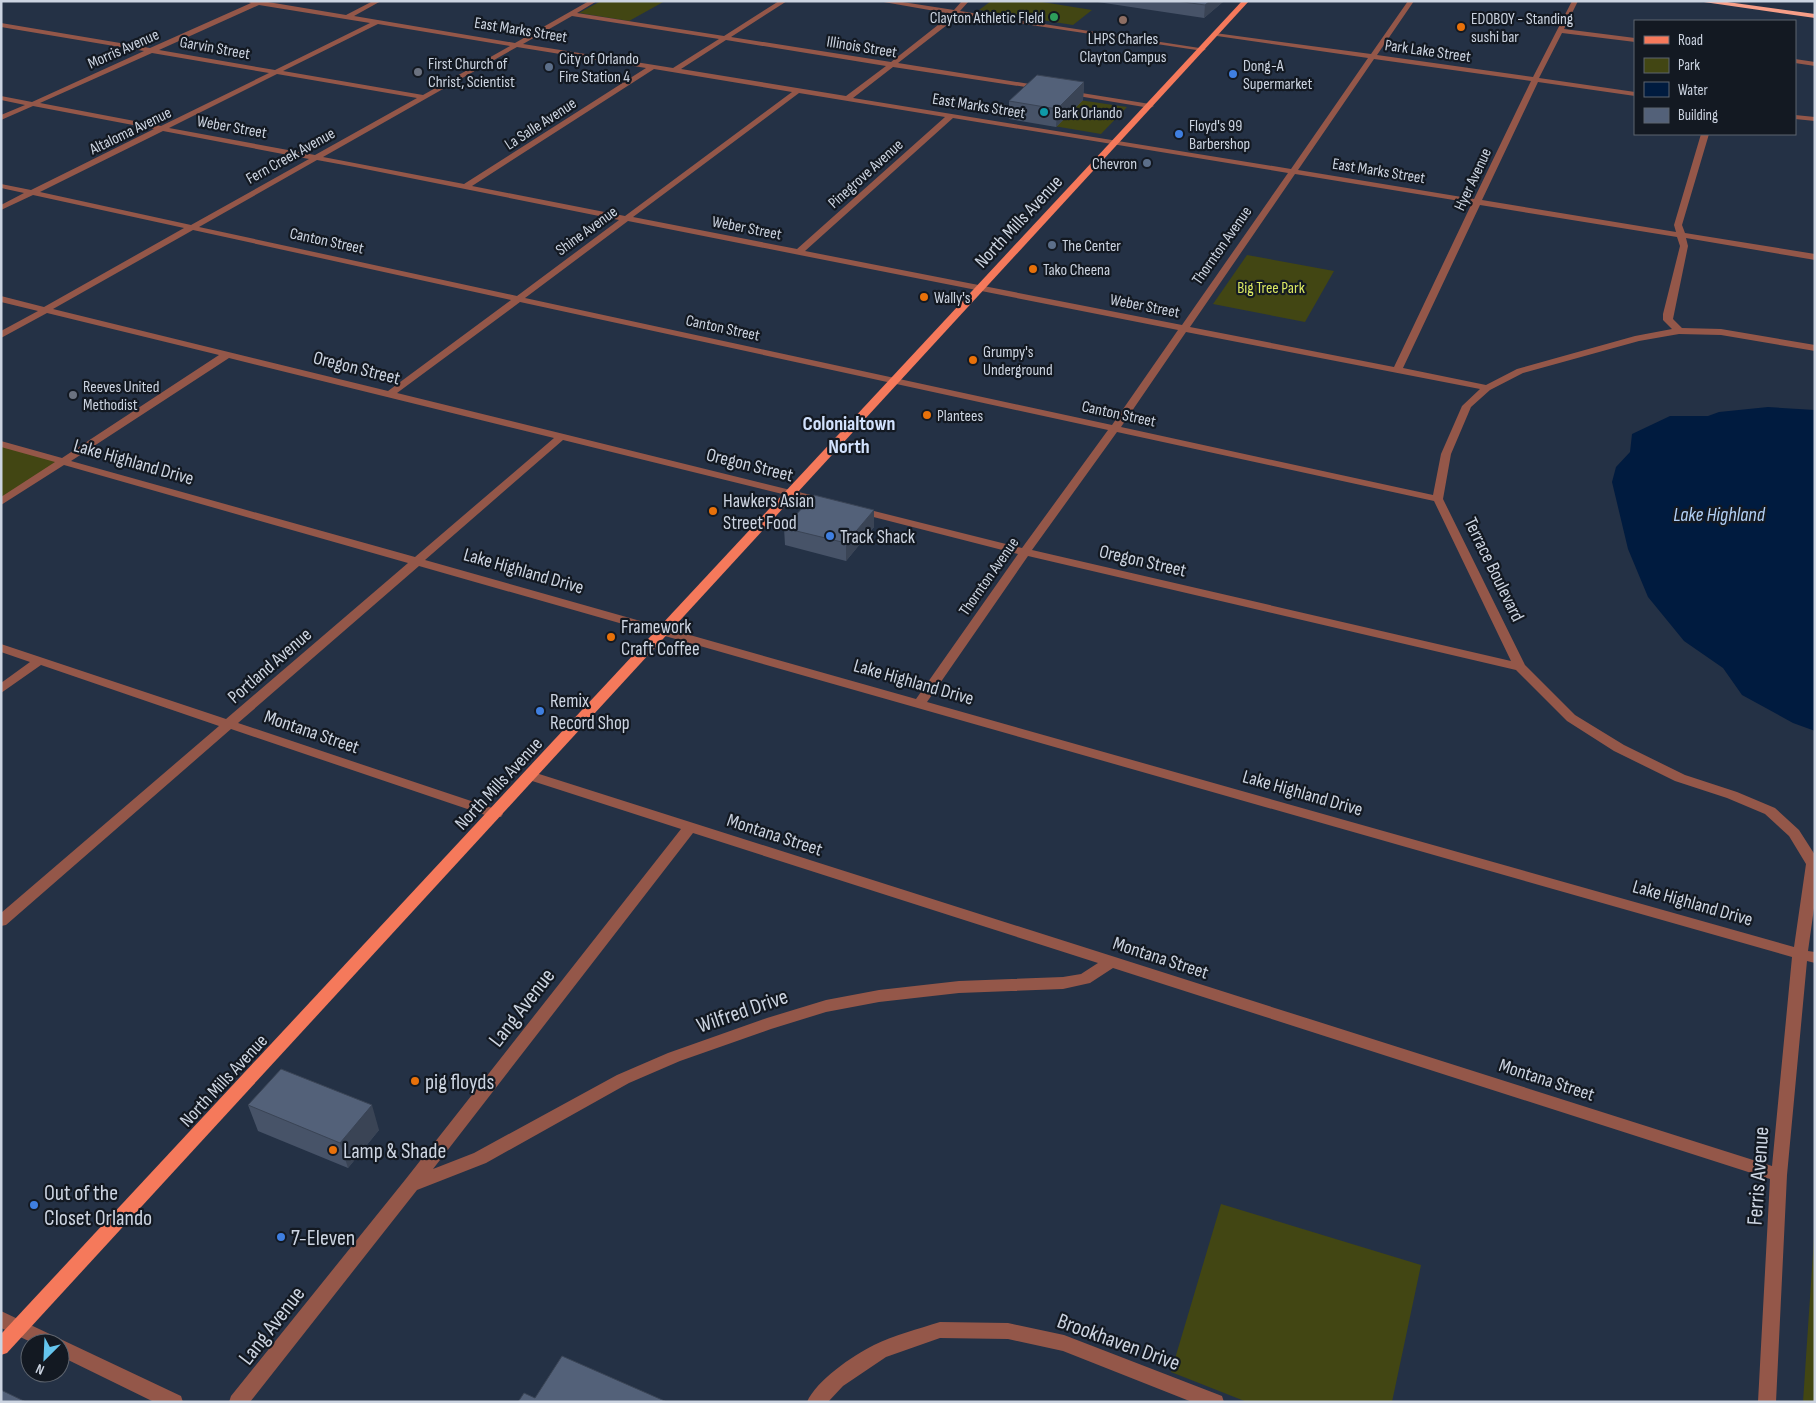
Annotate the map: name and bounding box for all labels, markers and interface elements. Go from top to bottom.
place label: Clayton Athletic FIeld [930,9,1044,28]
place label: EDOBOY - Standing sushi bar [1471,10,1573,47]
marker: Clayton Athletic FIeld [1048,11,1060,23]
street label: East Marks Street [473,14,569,47]
marker: LHPS Charles Clayton Campus [1117,14,1129,26]
legend [1634,20,1796,135]
marker: EDOBOY - Standing sushi bar [1455,21,1467,33]
street label: Morris Avenue [85,25,162,73]
place label: LHPS Charles Clayton Campus [1080,30,1167,67]
text: Road [1678,31,1703,50]
street label: Garvin Street [178,33,252,64]
street label: Illinois Street [825,33,898,62]
street label: Park Lake Street [1384,36,1472,67]
place label: City of Orlando Fire Station 4 [559,50,639,87]
place label: First Church of Christ, Scientist [428,55,515,92]
text: Park [1678,56,1700,75]
place label: Dong-A Supermarket [1243,57,1312,94]
marker: City of Orlando Fire Station 4 [543,61,555,73]
marker: First Church of Christ, Scientist [412,66,424,78]
marker: Dong-A Supermarket [1227,68,1239,80]
text: Water [1678,81,1709,100]
street label: East Marks Street [931,90,1027,123]
street label: La Salle Avenue [501,94,580,154]
street label: Altaloma Avenue [86,103,175,160]
place label: Bark Orlando [1054,104,1122,123]
marker: Bark Orlando [1038,106,1050,118]
text: Building [1678,106,1718,125]
street label: Weber Street [195,112,268,143]
place label: Floyd's 99 Barbershop [1189,117,1250,154]
street label: Fern Creek Avenue [243,124,339,189]
marker: Floyd's 99 Barbershop [1173,128,1185,140]
street label: Pinegrove Avenue [825,135,907,213]
street label: Hyer Avenue [1451,145,1496,214]
place label: Chevron [1092,155,1137,174]
street label: East Marks Street [1331,155,1427,188]
marker: Chevron [1141,157,1153,169]
street label: North Mills Avenue [970,171,1068,273]
street label: Shine Avenue [552,202,621,260]
street label: Thornton Avenue [1188,203,1256,289]
street label: Weber Street [710,212,783,245]
street label: Canton Street [288,224,366,259]
place label: The Center [1062,237,1121,256]
marker: The Center [1046,239,1058,251]
place label: Tako Cheena [1043,261,1110,280]
marker: Tako Cheena [1027,263,1039,275]
park label: Big Tree Park [1237,279,1305,298]
place label: Wally's [934,289,971,308]
street label: Weber Street [1108,290,1181,323]
marker: Wally's [918,291,930,303]
street label: Canton Street [684,311,762,346]
place label: Grumpy's Underground [983,343,1053,380]
street label: Oregon Street [311,347,403,390]
marker: Grumpy's Underground [967,354,979,366]
place label: Reeves United Methodist [83,378,159,415]
marker: Reeves United Methodist [67,389,79,401]
street label: Canton Street [1080,397,1158,432]
place label: Plantees [937,407,983,426]
marker: Plantees [921,409,933,421]
district label: Colonialtown North [803,412,895,459]
street label: Lake Highland Drive [71,434,196,491]
street label: Oregon Street [704,444,796,487]
place label: Hawkers Asian Street Food [723,490,814,535]
water label: Lake Highland [1673,503,1766,527]
marker: Hawkers Asian Street Food [707,505,719,517]
street label: Terrace Boulevard [1459,514,1529,625]
place label: Track Shack [840,526,916,549]
marker: Track Shack [824,530,836,542]
street label: Thornton Avenue [955,534,1023,620]
street label: Oregon Street [1097,540,1189,583]
street label: Lake Highland Drive [461,543,586,600]
place label: Framework Craft Coffee [621,616,700,661]
street label: Portland Avenue [223,623,317,709]
marker: Framework Craft Coffee [605,631,617,643]
street label: Lake Highland Drive [851,654,976,711]
place label: Remix Record Shop [550,690,630,735]
street label: Montana Street [261,705,362,759]
marker: Remix Record Shop [534,705,546,717]
street label: North Mills Avenue [450,733,548,835]
street label: Lake Highland Drive [1240,765,1365,822]
street label: Montana Street [724,809,825,862]
street label: Lake Highland Drive [1630,875,1755,932]
street label: Montana Street [1110,932,1211,985]
street label: Lang Avenue [483,963,561,1053]
street label: Wilfred Drive [693,983,792,1040]
street label: North Mills Avenue [175,1030,273,1132]
street label: Montana Street [1496,1054,1597,1107]
place label: pig floyds [425,1069,495,1096]
marker: pig floyds [409,1075,421,1087]
street label: Ferris Avenue [1742,1126,1775,1226]
place label: Lamp & Shade [343,1138,446,1165]
marker: Lamp & Shade [327,1144,339,1156]
place label: Out of the Closet Orlando [44,1180,152,1232]
marker: Out of the Closet Orlando [28,1199,40,1211]
place label: 7-Eleven [291,1225,355,1252]
marker: 7-Eleven [275,1231,287,1243]
street label: Lang Avenue [233,1281,311,1371]
street label: Brookhaven Drive [1053,1308,1184,1377]
north arrow [20,1333,70,1383]
text: N [33,1360,47,1379]

